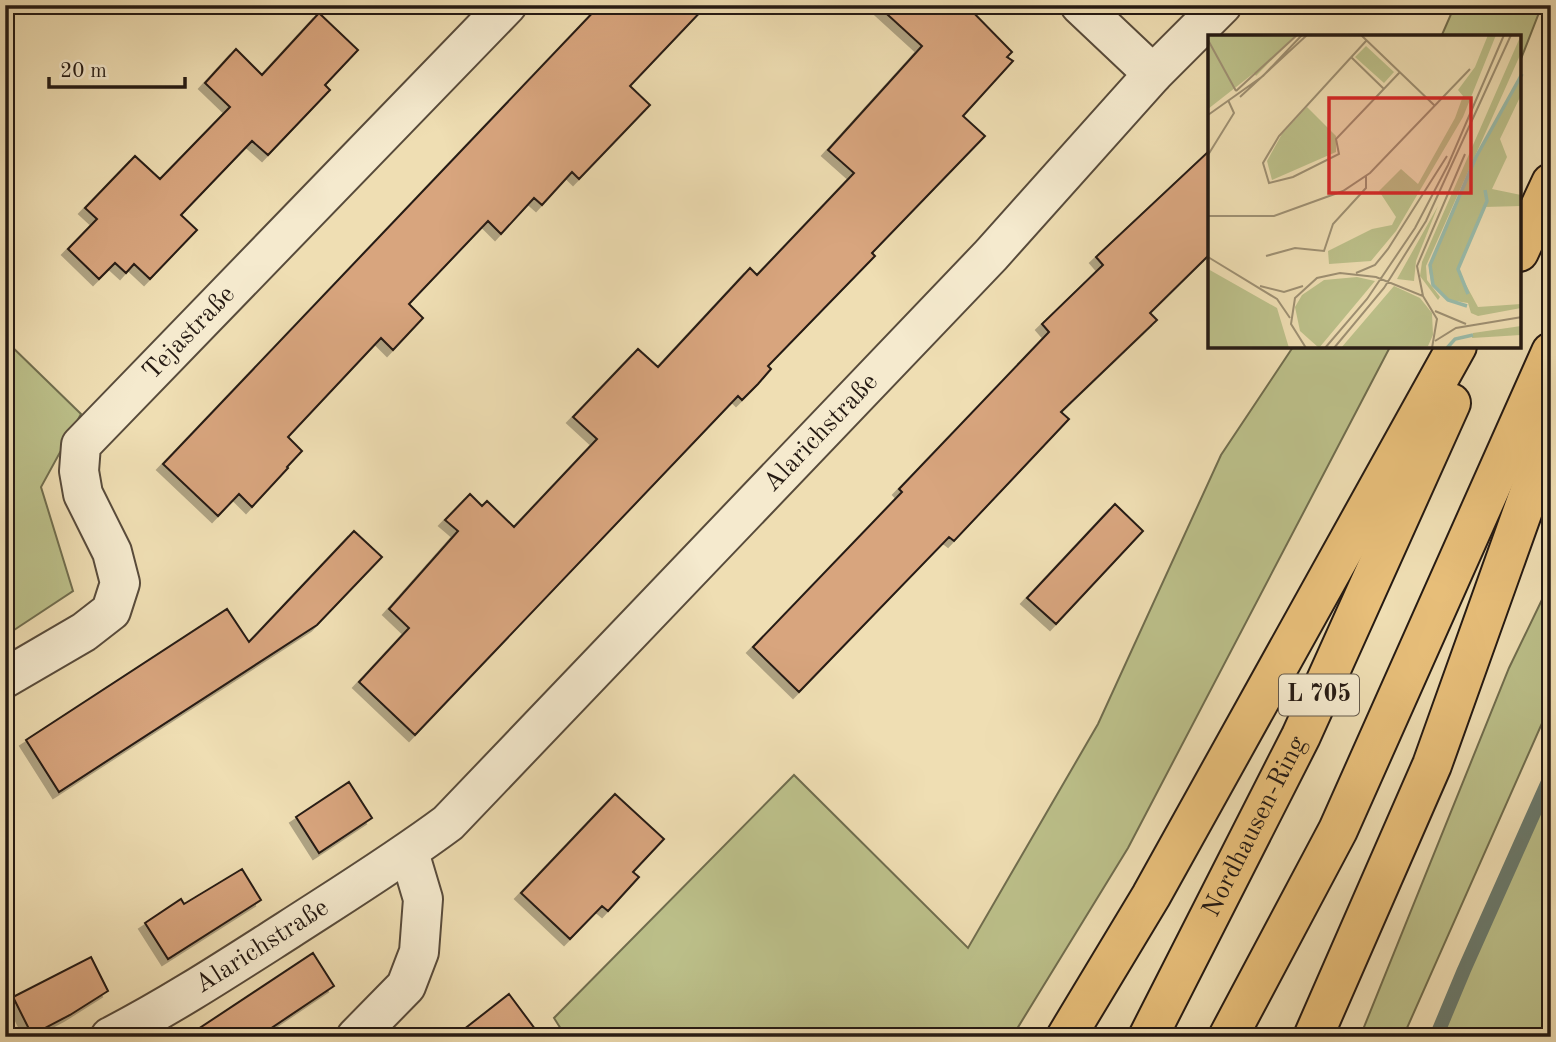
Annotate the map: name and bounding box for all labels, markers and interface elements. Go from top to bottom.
inset map [1208,35,1521,348]
scale bar [49,46,186,90]
text: 20 m [60,61,107,82]
street label: Tejastraße [138,281,240,385]
street label: Alarichstraße [759,369,883,497]
road number: L 705 [1279,674,1359,716]
street label: Nordhausen-Ring [1198,732,1312,921]
street label: Alarichstraße [191,894,333,998]

